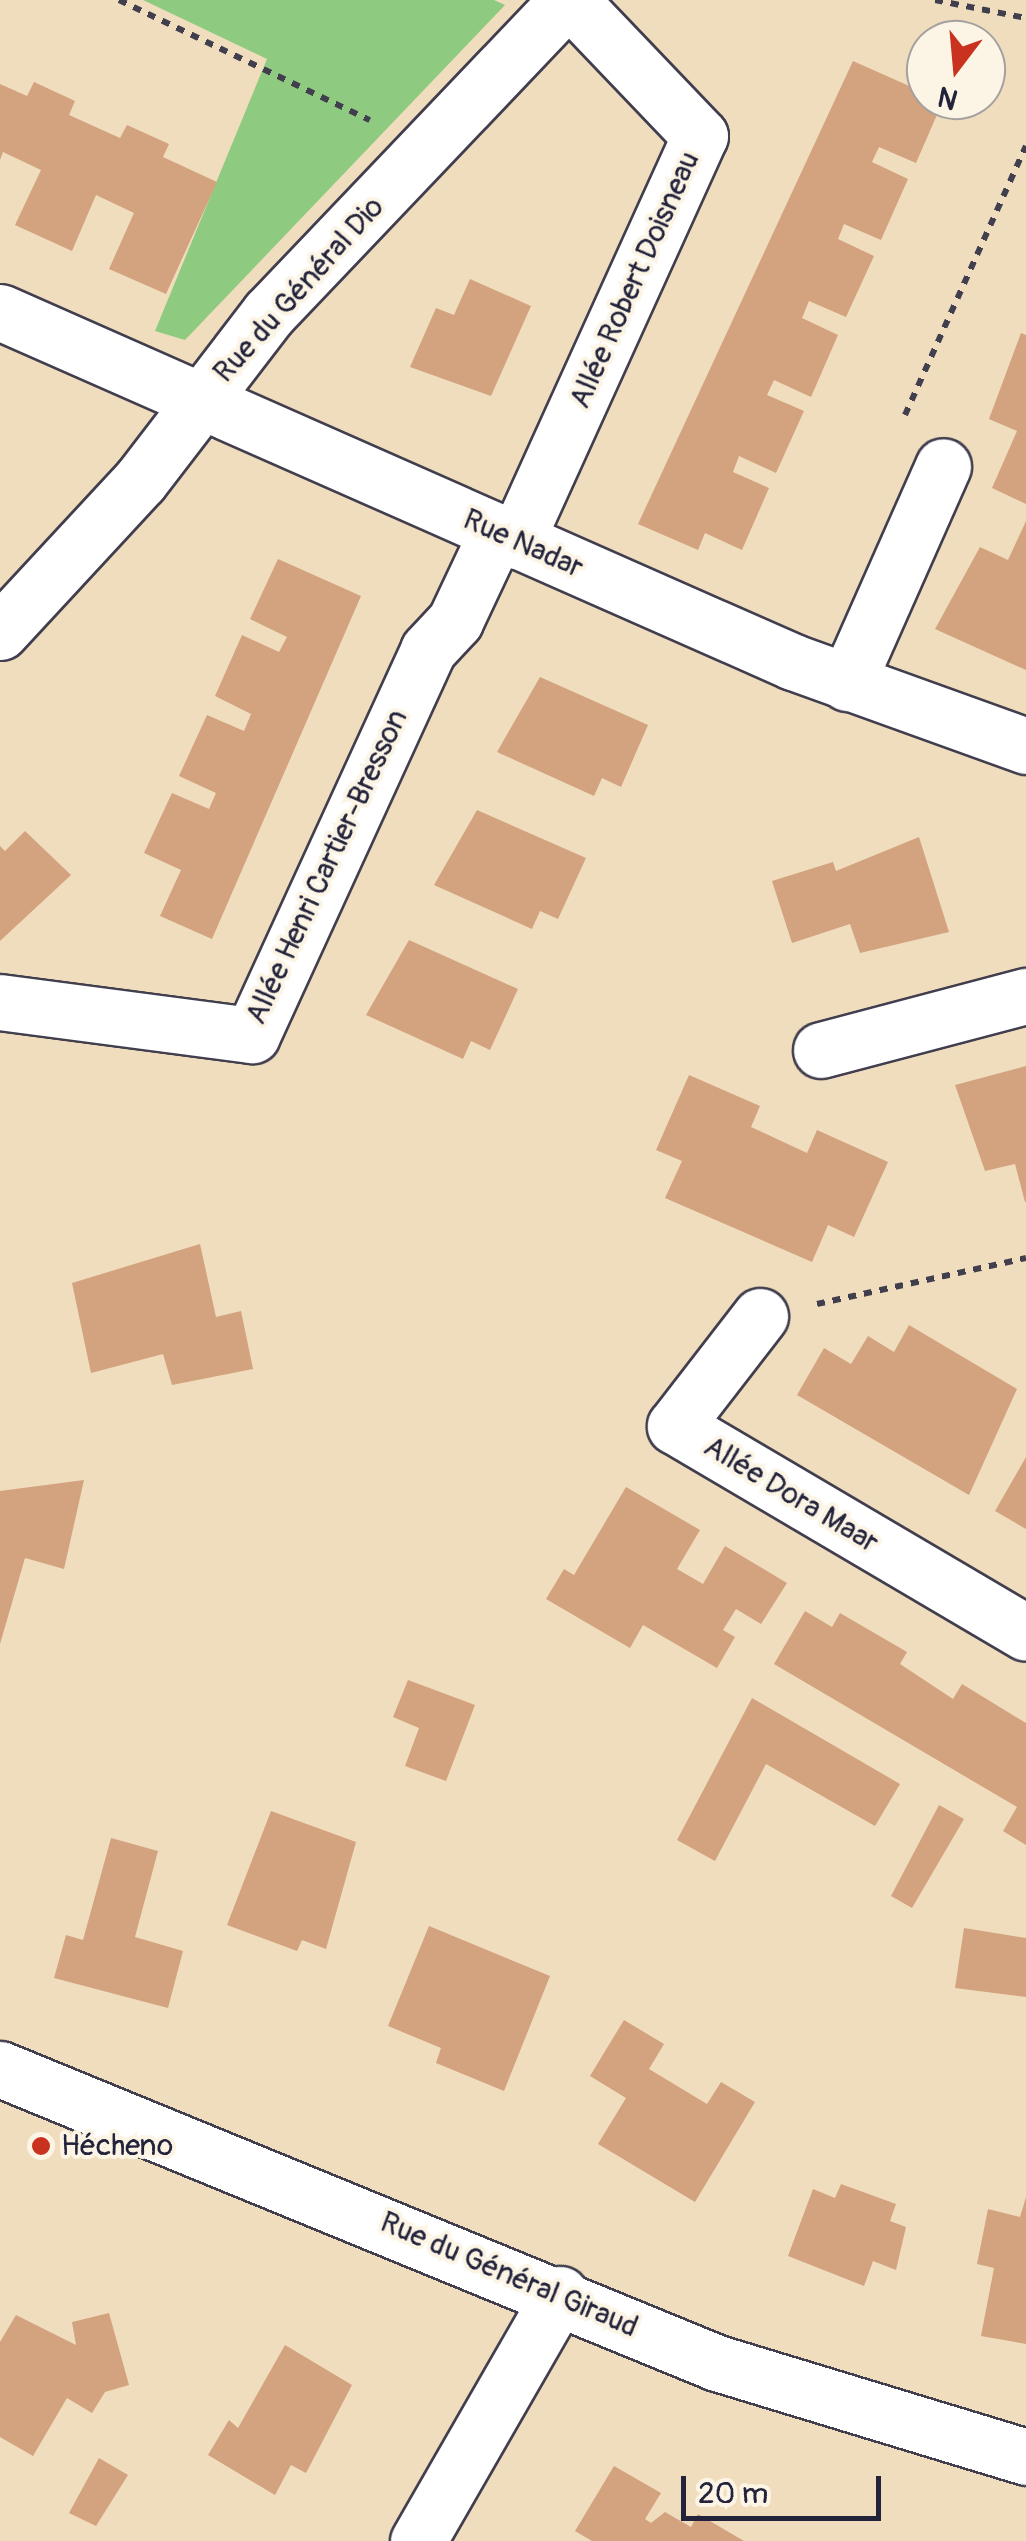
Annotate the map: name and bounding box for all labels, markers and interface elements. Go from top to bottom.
north arrow [906,20,1006,120]
text: N [934,78,962,117]
street label: Allée Robert Doisneau [562,146,708,414]
street label: Rue du Général Dio [206,190,392,390]
street label: Rue Nadar [458,502,588,586]
street label: Allée Henri Cartier-Bresson [238,704,416,1030]
street label: Allée Dora Maar [697,1429,885,1561]
place label: Hécheno [61,2128,173,2164]
marker: Hécheno [30,2135,52,2157]
street label: Rue du Général Giraud [375,2204,643,2346]
scale bar [686,2456,886,2518]
text: 20 m [698,2475,768,2512]

